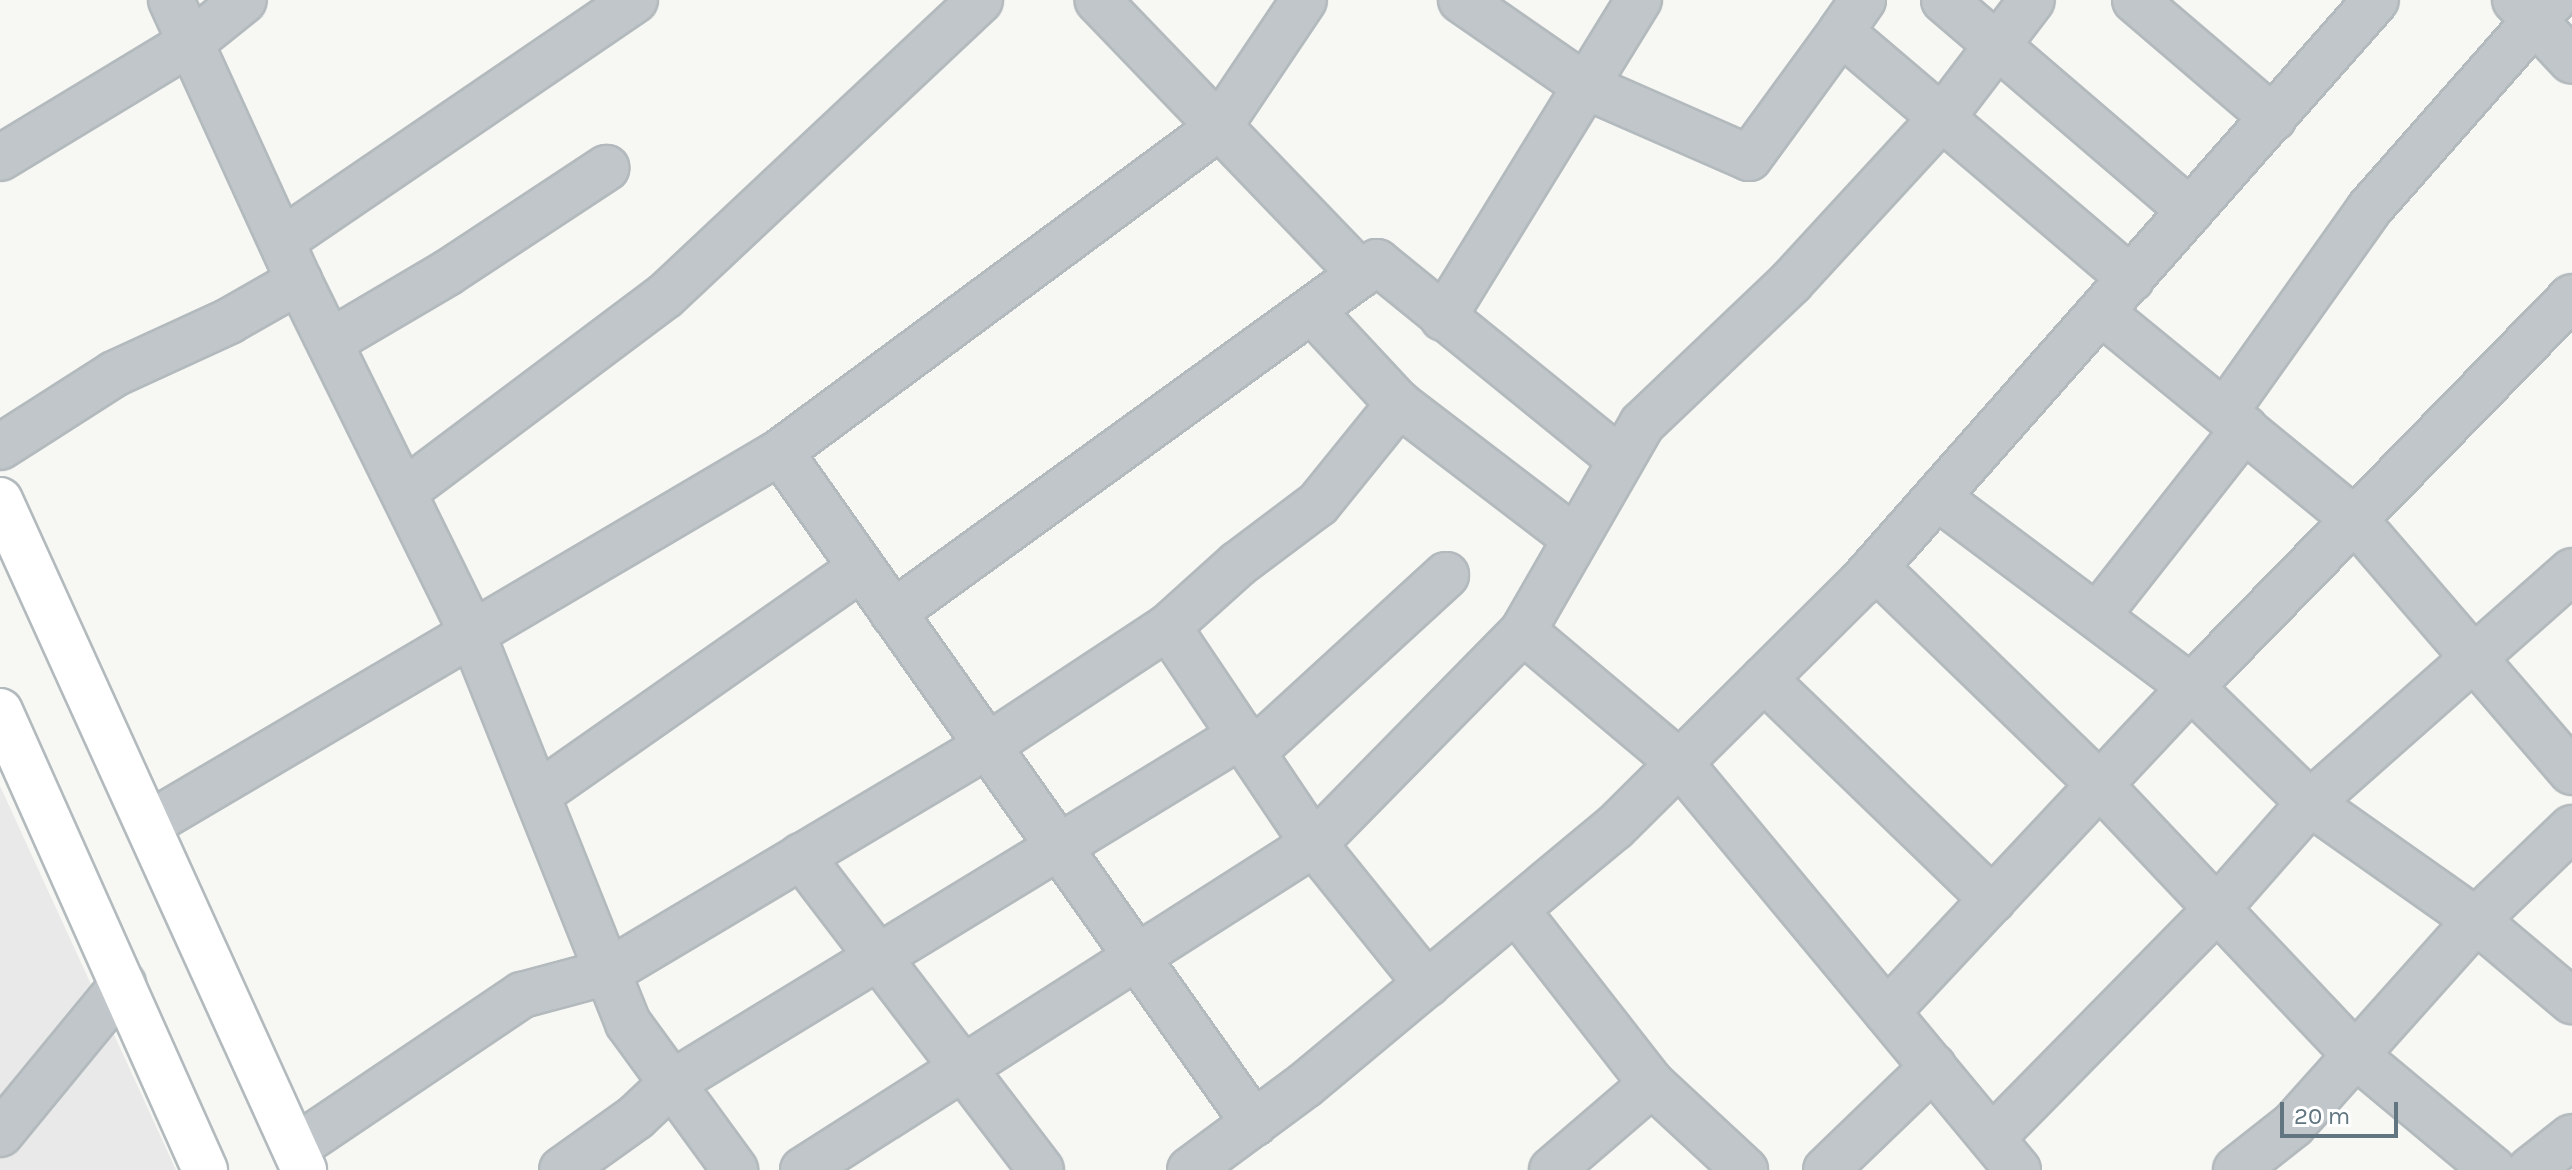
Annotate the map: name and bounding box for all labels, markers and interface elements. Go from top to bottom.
scale bar [2284,1086,2402,1136]
text: 20 m [2294,1102,2350,1130]

